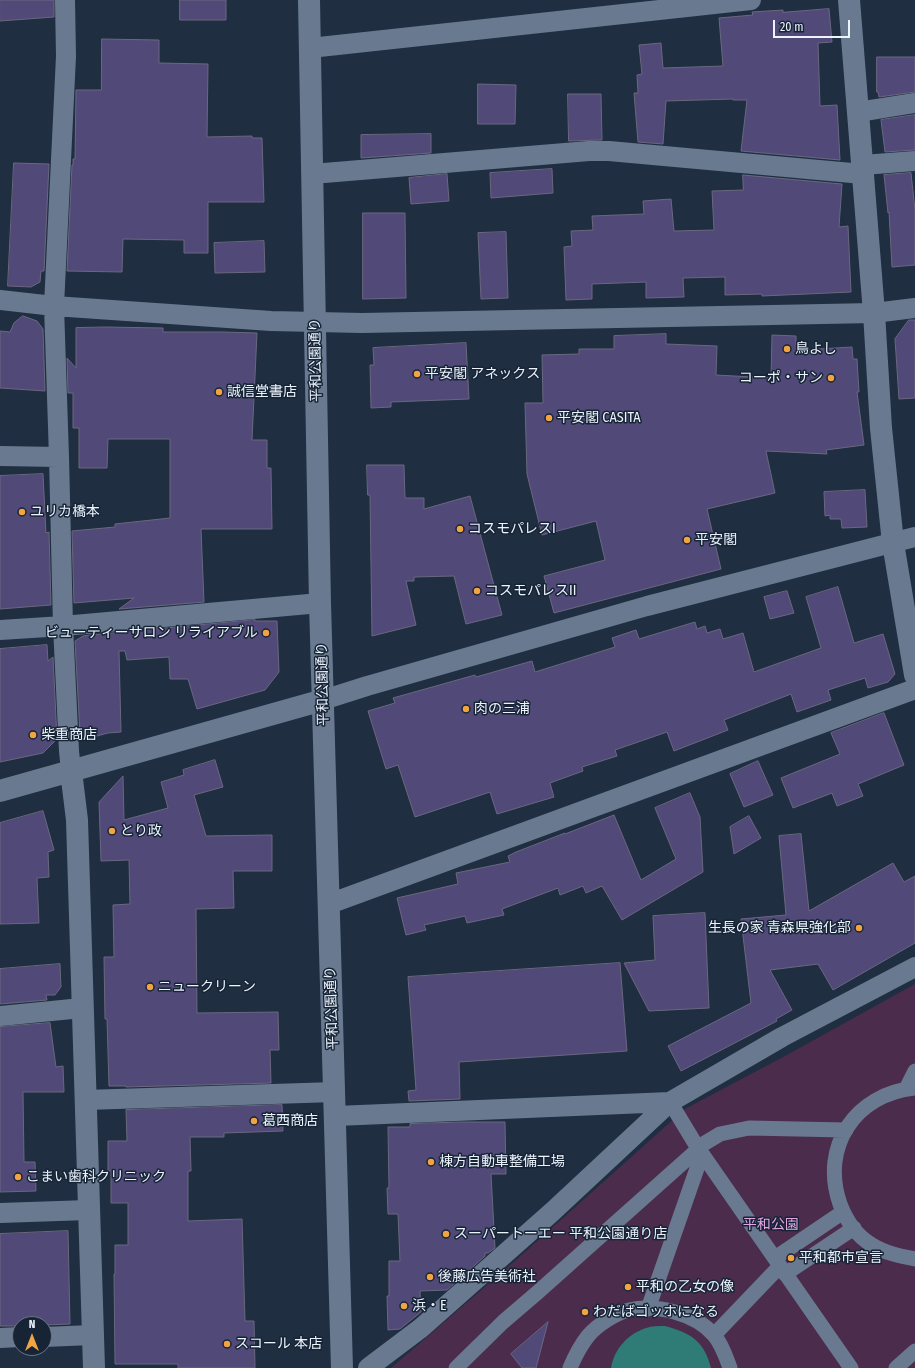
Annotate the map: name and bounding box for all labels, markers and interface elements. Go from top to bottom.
scale bar [775,12,852,38]
text: 20 m [780,20,804,34]
street label: 平和公園通り [307,318,325,402]
place label: 鳥よし [795,341,837,357]
marker: 鳥よし [782,344,792,354]
place label: 平安閣 アネックス [425,366,540,382]
marker: 平安閣 アネックス [412,369,422,379]
place label: コーポ・サン [739,370,823,386]
marker: コーポ・サン [826,373,836,383]
place label: 誠信堂書店 [227,384,297,400]
marker: 誠信堂書店 [214,387,224,397]
place label: 平安閣 CASITA [557,410,641,426]
marker: 平安閣 CASITA [544,413,554,423]
place label: ユリカ橋本 [30,504,100,520]
marker: ユリカ橋本 [17,507,27,517]
place label: コスモパレスI [468,521,556,537]
marker: コスモパレスI [455,524,465,534]
place label: 平安閣 [695,532,737,548]
marker: 平安閣 [682,535,692,545]
place label: コスモパレスII [485,583,576,599]
marker: コスモパレスII [472,586,482,596]
place label: ビューティーサロン リライアブル [45,625,258,641]
marker: ビューティーサロン リライアブル [261,628,271,638]
street label: 平和公園通り [314,642,332,726]
place label: 肉の三浦 [474,701,530,717]
marker: 肉の三浦 [461,704,471,714]
place label: 柴重商店 [41,727,97,743]
marker: 柴重商店 [28,730,38,740]
place label: とり政 [120,823,162,839]
marker: とり政 [107,826,117,836]
place label: 生長の家 青森県強化部 [708,920,851,936]
marker: 生長の家 青森県強化部 [854,923,864,933]
street label: 平和公園通り [322,966,342,1050]
place label: ニュークリーン [158,979,256,995]
marker: ニュークリーン [145,982,155,992]
place label: 葛西商店 [262,1113,318,1129]
marker: 葛西商店 [249,1116,259,1126]
place label: 棟方自動車整備工場 [439,1154,565,1170]
marker: 棟方自動車整備工場 [426,1157,436,1167]
place label: こまい歯科クリニック [26,1169,166,1185]
marker: こまい歯科クリニック [13,1172,23,1182]
park label: 平和公園 [743,1217,799,1233]
place label: スーパートーエー 平和公園通り店 [454,1226,667,1242]
marker: スーパートーエー 平和公園通り店 [441,1229,451,1239]
place label: 平和都市宣言 [799,1250,883,1266]
marker: 平和都市宣言 [786,1253,796,1263]
place label: 後藤広告美術社 [438,1269,536,1285]
marker: 後藤広告美術社 [425,1272,435,1282]
place label: 平和の乙女の像 [636,1279,734,1295]
marker: 平和の乙女の像 [623,1282,633,1292]
place label: 浜・E [412,1298,447,1314]
marker: 浜・E [399,1301,409,1311]
place label: わだばゴッホになる [593,1304,719,1320]
marker: わだばゴッホになる [580,1307,590,1317]
north arrow [12,1316,52,1356]
text: N [29,1318,35,1331]
place label: スコール 本店 [235,1336,322,1352]
marker: スコール 本店 [222,1339,232,1349]

